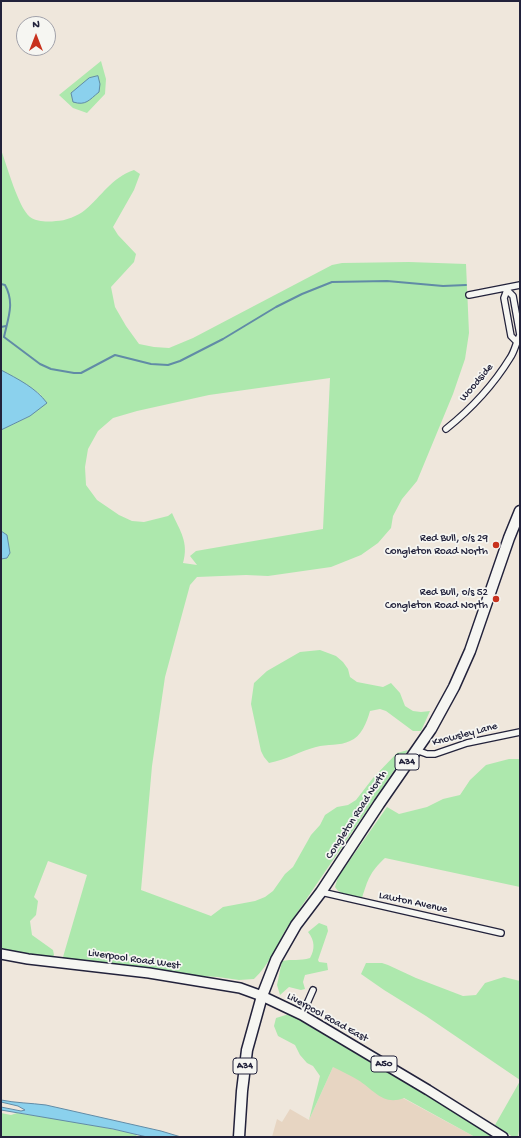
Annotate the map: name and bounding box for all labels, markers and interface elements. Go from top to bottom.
north arrow [16,16,56,56]
text: N [32,19,40,31]
street label: Woodside [457,361,497,405]
place label: Red Bull, o/s 29 Congleton Road North [385,532,488,558]
marker: Red Bull, o/s 29 Congleton Road North [491,540,501,550]
place label: Red Bull, o/s 52 Congleton Road North [385,586,488,612]
marker: Red Bull, o/s 52 Congleton Road North [491,594,501,604]
street label: Knowsley Lane [431,720,499,750]
road number: A34 [395,754,419,770]
street label: Congleton Road North [323,768,391,862]
street label: Lawton Avenue [378,889,448,917]
street label: Liverpool Road West [87,947,181,973]
street label: Liverpool Road East [284,990,370,1046]
road number: A50 [371,1056,397,1072]
road number: A34 [233,1058,257,1074]

